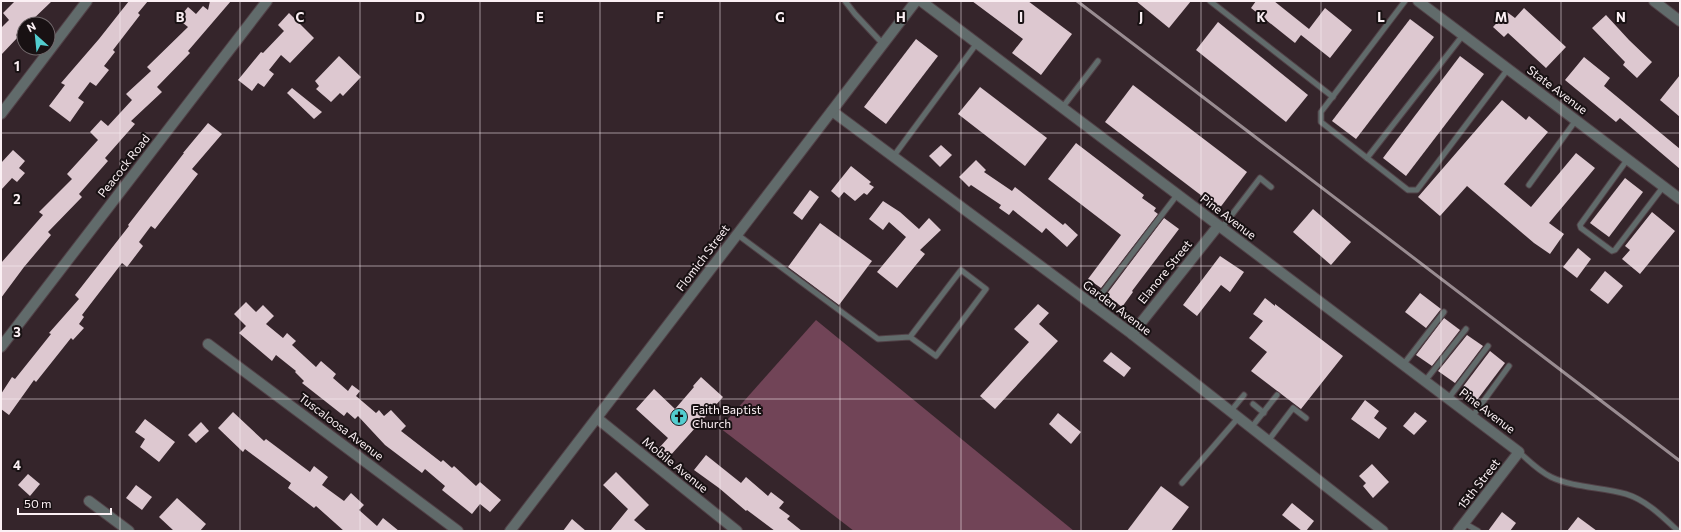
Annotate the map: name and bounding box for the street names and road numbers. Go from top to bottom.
street label: State Avenue [1525,62,1590,116]
street label: Peacock Road [94,131,152,200]
street label: Pine Avenue [1198,191,1259,242]
street label: Flomich Street [673,221,732,293]
street label: Elanore Street [1134,237,1194,306]
street label: Garden Avenue [1081,277,1155,337]
street label: Pine Avenue [1457,385,1518,436]
street label: Tuscaloosa Avenue [297,390,387,463]
street label: Mobile Avenue [640,433,711,495]
street label: 15th Street [1454,455,1502,511]

